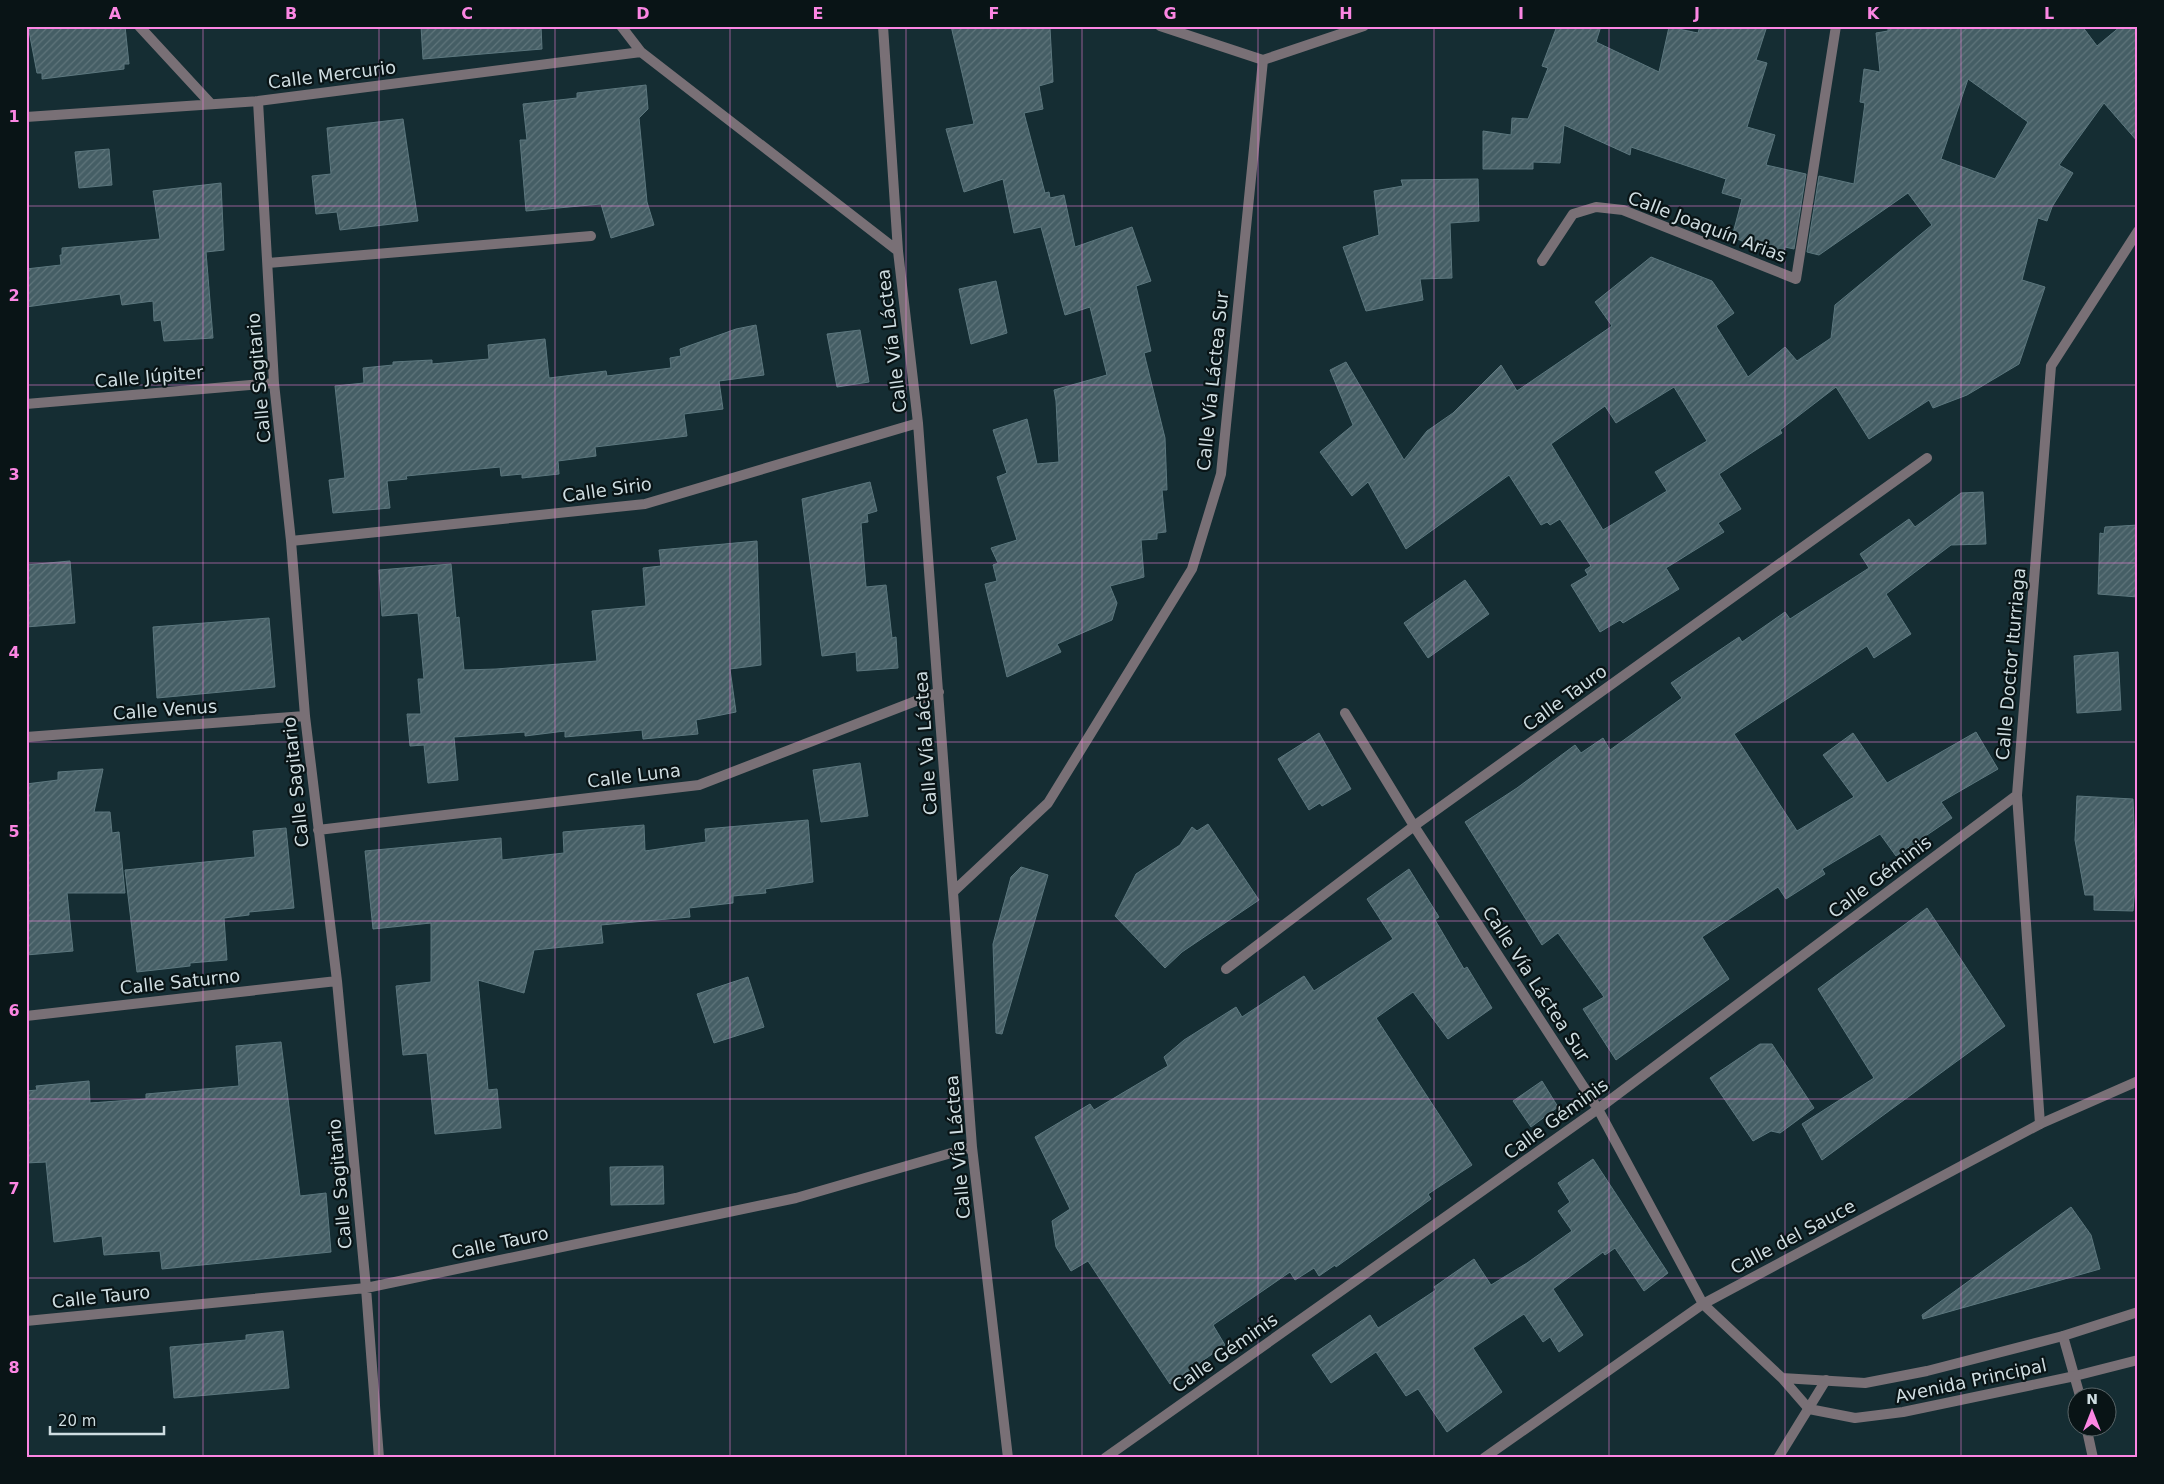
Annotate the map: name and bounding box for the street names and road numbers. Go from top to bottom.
street label: Calle Mercurio [267,56,397,93]
street label: Calle Joaquín Arias [1625,187,1789,266]
street label: Calle Vía Láctea [872,268,911,414]
street label: Calle Vía Láctea Sur [1193,289,1232,472]
street label: Calle Sagitario [242,312,275,444]
street label: Calle Júpiter [94,361,205,392]
street label: Calle Sirio [561,473,653,506]
street label: Calle Doctor Iturriaga [1992,567,2029,761]
street label: Calle Tauro [1519,660,1611,735]
street label: Calle Vía Láctea [910,670,941,816]
street label: Calle Venus [112,695,218,724]
street label: Calle Sagitario [278,716,313,848]
street label: Calle Luna [586,759,682,792]
street label: Calle Géminis [1824,831,1935,922]
street label: Calle Vía Láctea Sur [1478,902,1595,1066]
street label: Calle Saturno [119,965,241,998]
street label: Calle Vía Láctea [941,1074,974,1220]
street label: Calle Géminis [1499,1074,1612,1163]
street label: Calle Sagitario [323,1118,356,1250]
street label: Calle del Sauce [1727,1195,1859,1278]
street label: Calle Tauro [449,1222,550,1263]
street label: Calle Tauro [51,1281,151,1312]
street label: Calle Géminis [1168,1308,1281,1397]
street label: Avenida Principal [1893,1354,2049,1407]

